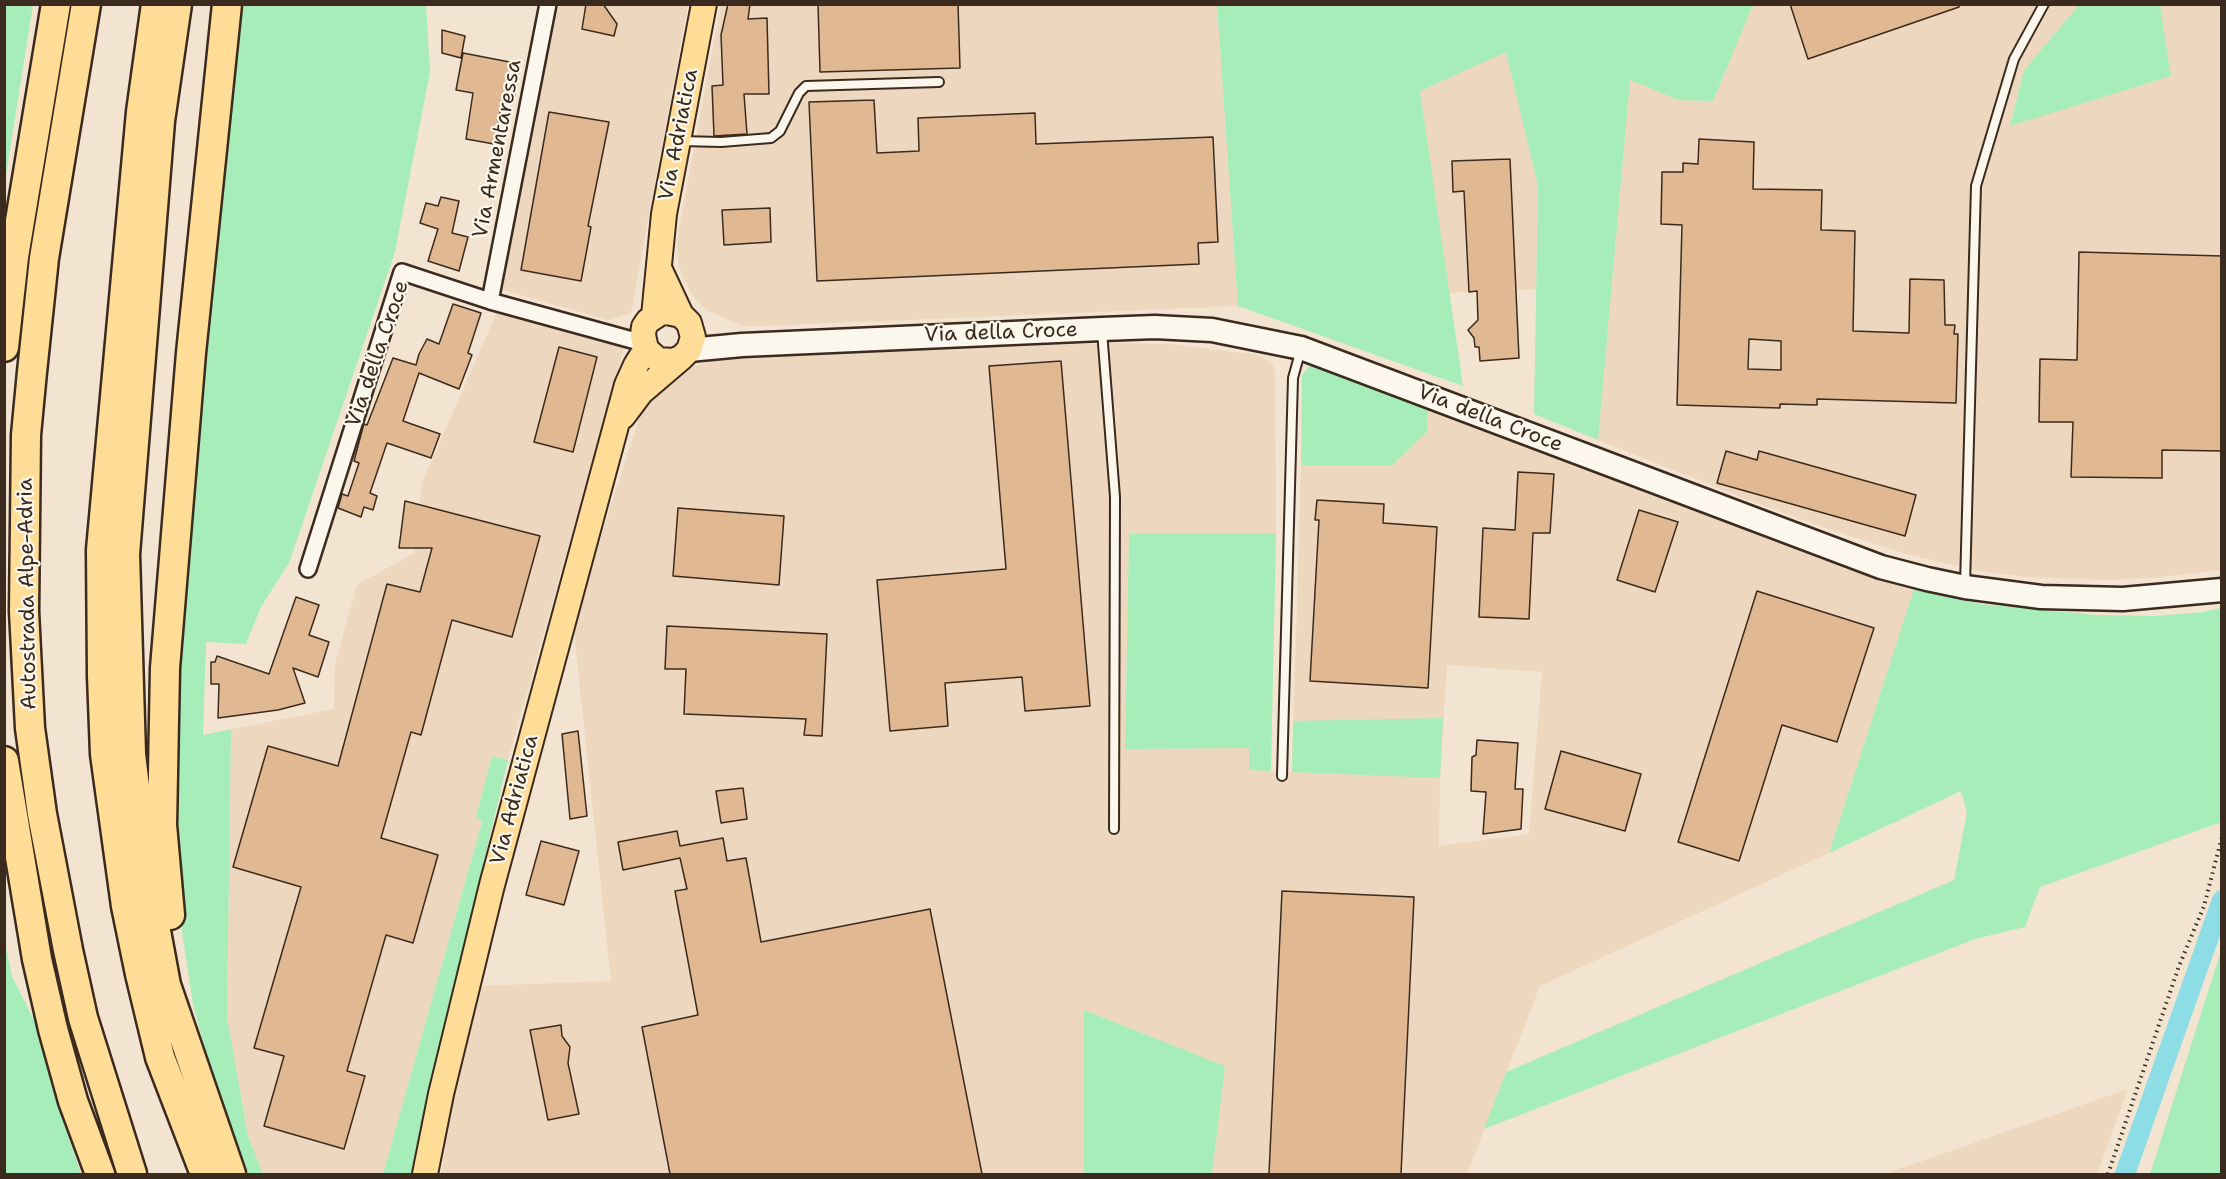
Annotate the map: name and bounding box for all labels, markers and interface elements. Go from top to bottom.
street label: Via Armentaressa [468,58,528,240]
street label: Via Adriatica [654,67,704,203]
street label: Via della Croce [341,277,415,431]
street label: Via della Croce [924,318,1078,348]
street label: Via della Croce [1414,380,1566,458]
street label: Autostrada Alpe-Adria [13,478,43,710]
street label: Via Adriatica [486,732,544,868]

